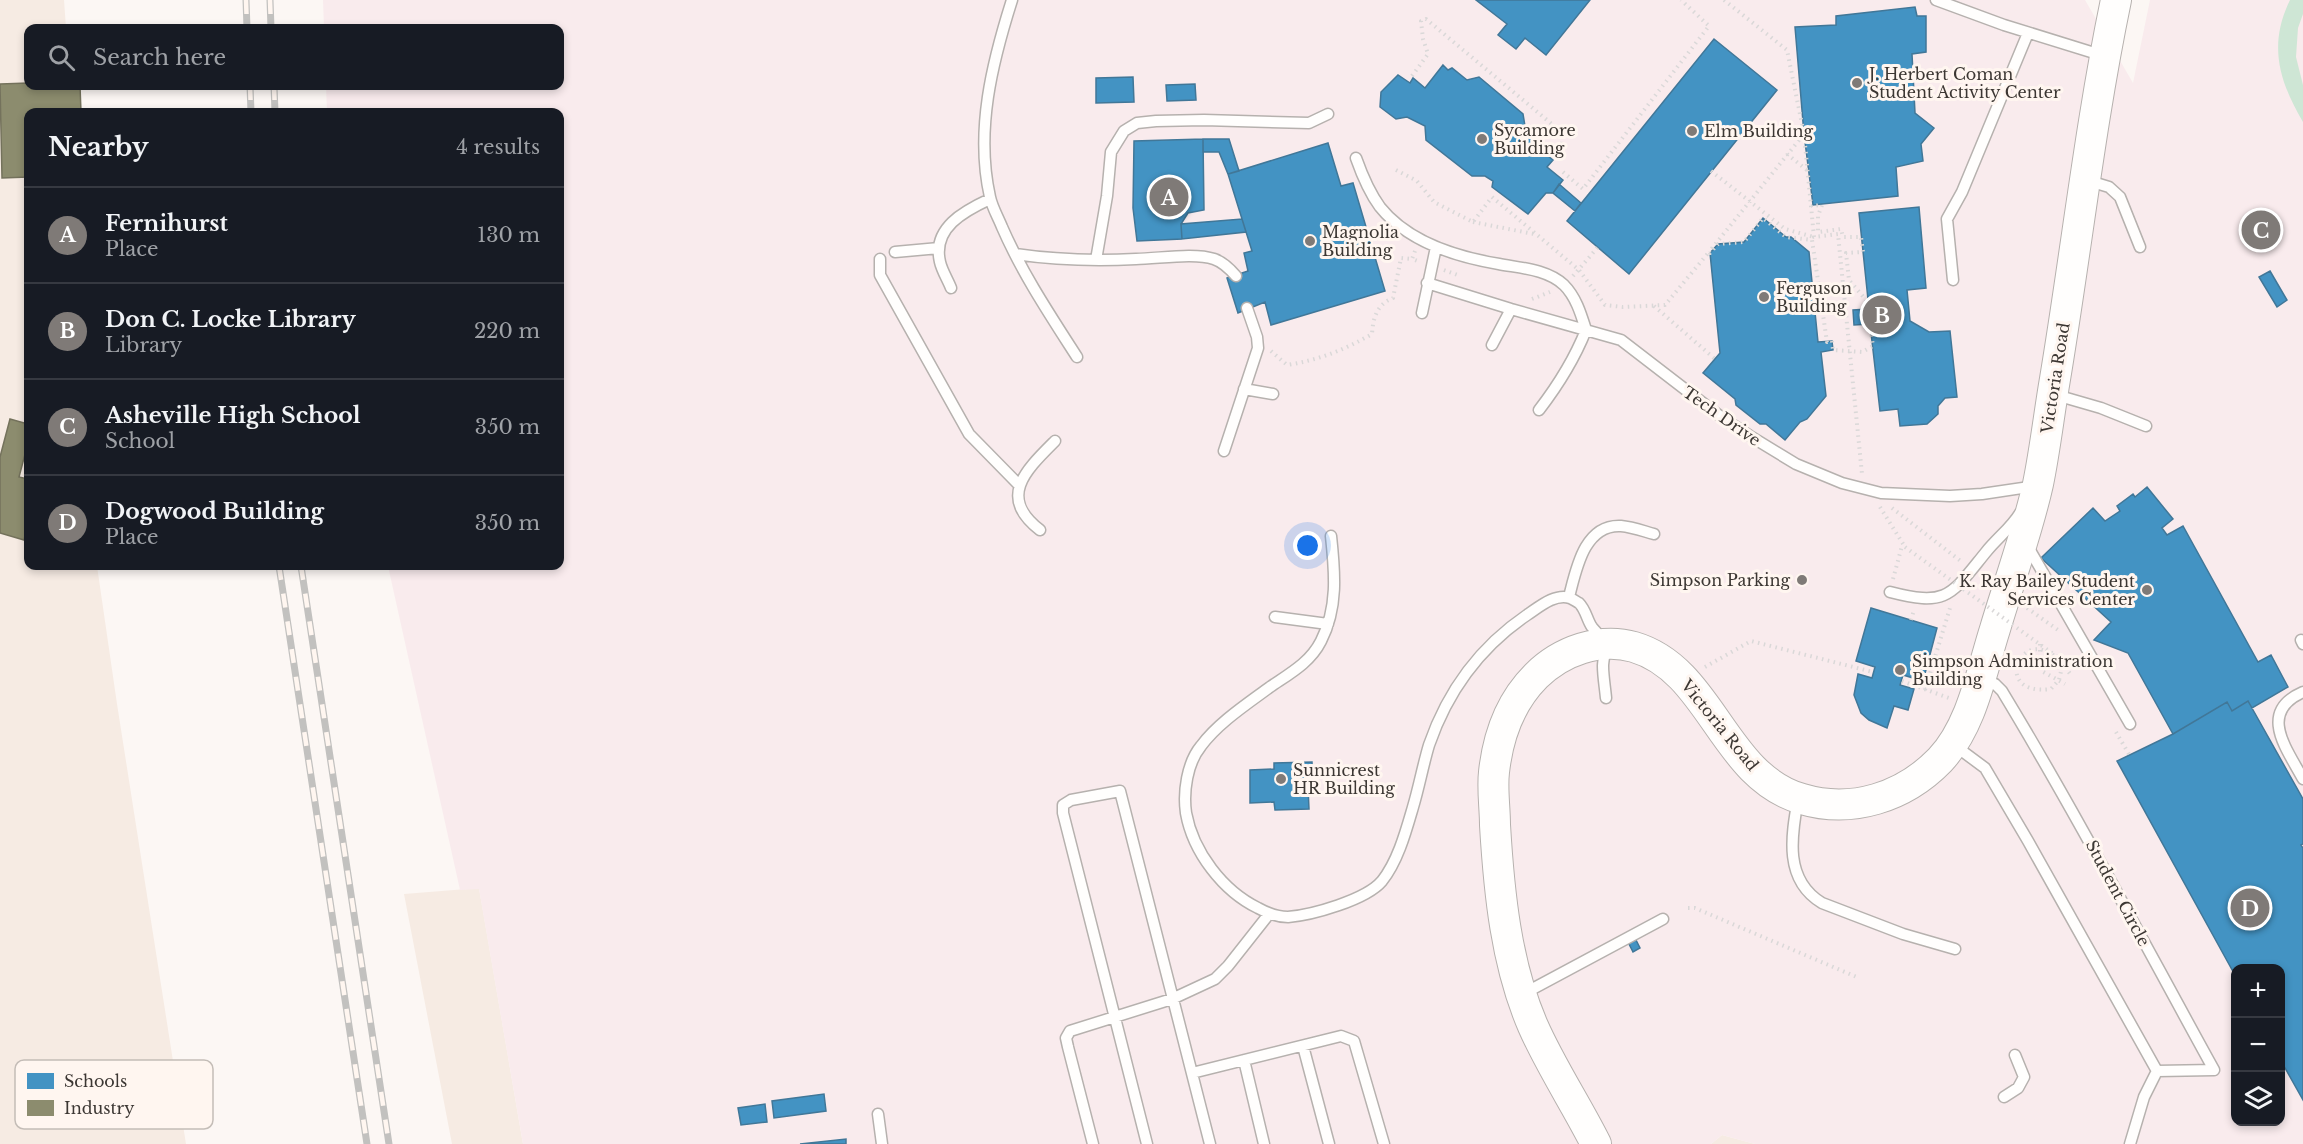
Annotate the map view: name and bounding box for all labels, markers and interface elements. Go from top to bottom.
search box [24,24,564,90]
icon: search [45,41,78,74]
text: Search here [93,44,226,71]
place label: J. Herbert Coman Student Activity Center [1867,64,2061,102]
marker: J. Herbert Coman Student Activity Center [1850,76,1864,90]
place label: Sycamore Building [1494,120,1576,158]
place label: Elm Building [1704,121,1813,141]
marker: Elm Building [1685,124,1699,138]
text: Nearby [48,131,149,163]
marker: Sycamore Building [1475,132,1489,146]
text: 4 results [456,135,540,159]
pin: A [1150,174,1188,220]
pin: C [2242,208,2280,252]
text: Fernihurst [105,210,228,237]
place label: Magnolia Building [1322,222,1399,260]
text: A [59,223,76,247]
text: 130 m [477,223,540,247]
marker: Magnolia Building [1303,234,1317,248]
text: Place [105,237,159,261]
place label: Ferguson Building [1776,278,1852,316]
marker: Ferguson Building [1757,290,1771,304]
pin: B [1862,292,1902,338]
text: Don C. Locke Library [105,306,356,333]
text: B [60,319,75,343]
text: 220 m [474,319,540,343]
street label: Victoria Road [2036,321,2074,436]
text: Library [105,333,182,357]
street label: Tech Drive [1679,382,1765,450]
text: Asheville High School [105,402,361,429]
text: C [59,415,76,439]
text: 350 m [475,415,540,439]
text: School [105,429,175,453]
text: Dogwood Building [105,498,324,525]
text: D [58,511,77,535]
text: 350 m [475,511,540,535]
text: Place [105,525,159,549]
your location [1293,531,1322,560]
place label: Simpson Parking [1650,570,1790,590]
place label: K. Ray Bailey Student Services Center [1959,571,2135,609]
marker: Simpson Parking [1795,573,1809,587]
marker: K. Ray Bailey Student Services Center [2140,583,2154,597]
place label: Simpson Administration Building [1912,651,2113,689]
marker: Simpson Administration Building [1893,663,1907,677]
street label: Victoria Road [1676,674,1763,775]
place label: Sunnicrest HR Building [1293,760,1395,798]
marker: Sunnicrest HR Building [1274,772,1288,786]
street label: Student Circle [2082,837,2154,949]
pin: D [2230,886,2270,930]
map controls [2231,964,2285,1126]
button: + [2231,964,2285,1018]
button: − [2231,1018,2285,1072]
legend [15,1060,213,1129]
text: Schools [64,1071,127,1091]
button: layers [2231,1072,2285,1126]
text: Industry [64,1098,135,1118]

